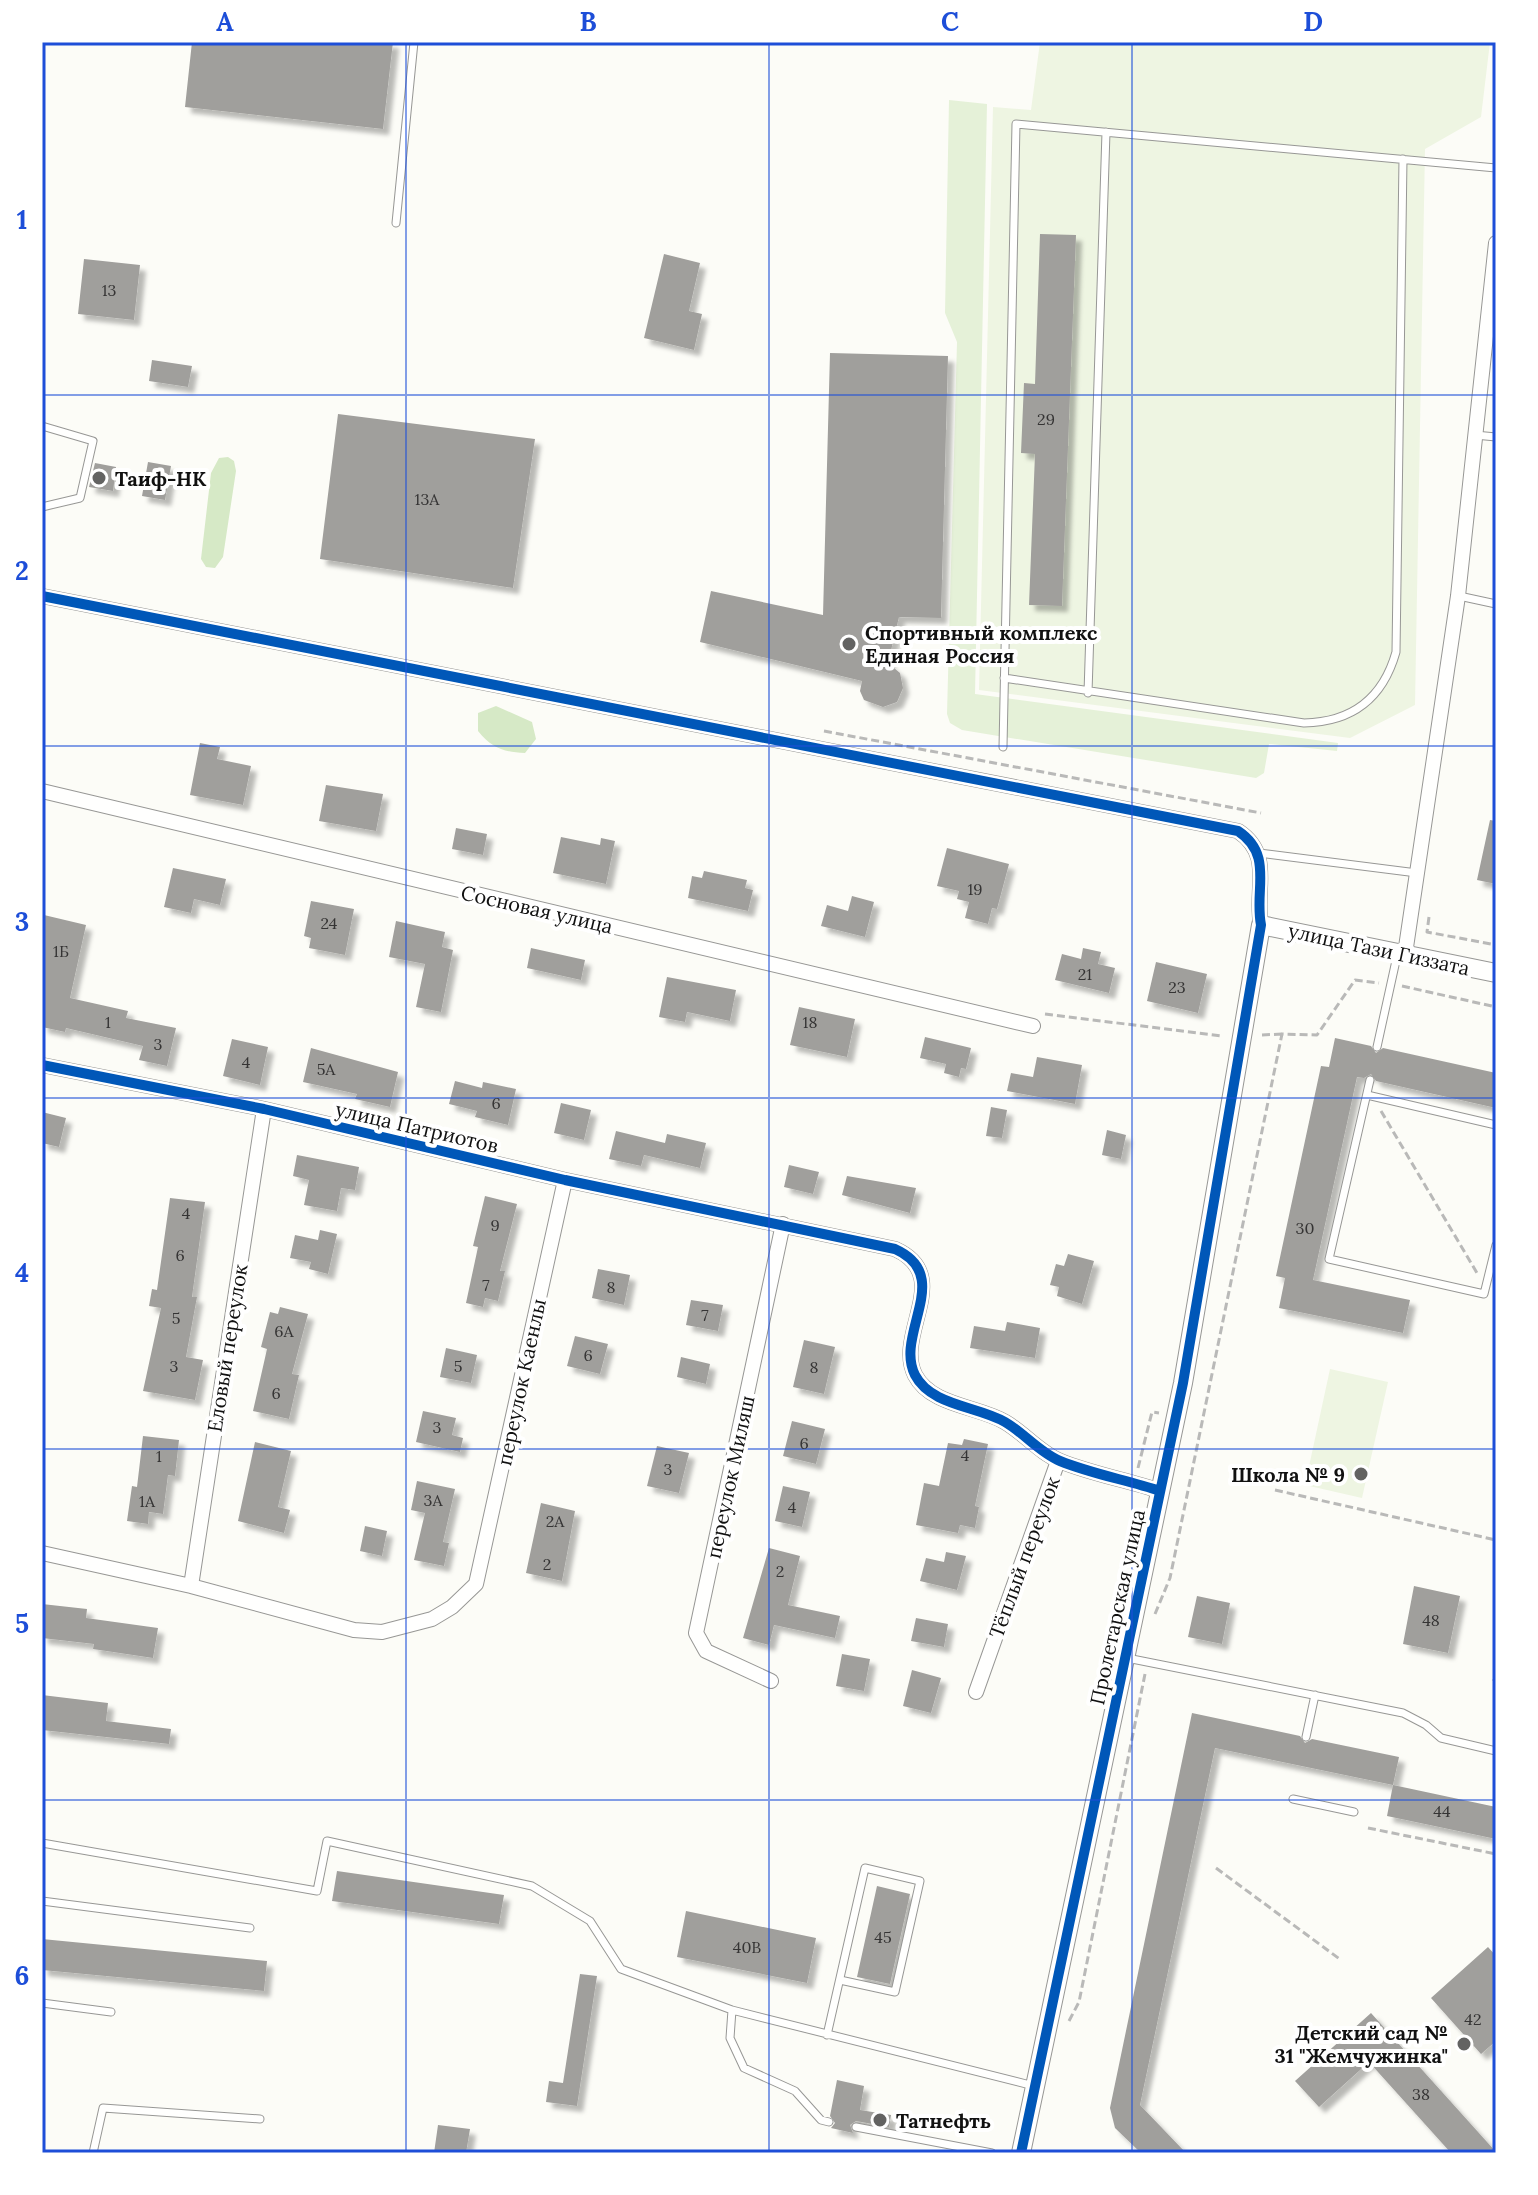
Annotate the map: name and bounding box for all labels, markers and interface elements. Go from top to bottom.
text: A [216,5,234,38]
text: B [579,5,597,38]
text: C [941,5,959,38]
text: D [1303,5,1323,38]
text: 1 [17,203,27,236]
house number: 13 [102,280,116,300]
house number: 29 [1037,409,1055,429]
place label: Таиф-НК [115,466,207,491]
marker: Таиф-НК [90,469,108,487]
house number: 13А [415,489,440,509]
text: 2 [15,554,29,587]
place label: Спортивный комплекс Единая Россия [865,620,1098,668]
marker: Спортивный комплекс Единая Россия [840,635,858,653]
street label: Сосновая улица [459,879,615,939]
house number: 19 [967,879,983,899]
text: 3 [15,905,29,938]
house number: 24 [321,913,338,933]
street label: улица Тази Гиззата [1286,918,1472,980]
house number: 1Б [53,941,69,961]
house number: 21 [1078,964,1092,984]
house number: 23 [1168,977,1186,997]
house number: 1 [105,1012,111,1032]
house number: 18 [803,1012,817,1032]
house number: 3 [154,1034,163,1054]
house number: 4 [242,1052,251,1072]
house number: 5А [317,1059,336,1079]
house number: 6 [491,1093,501,1113]
street label: улица Патриотов [333,1096,501,1158]
house number: 4 [182,1203,191,1223]
house number: 9 [490,1215,500,1235]
house number: 30 [1296,1218,1314,1238]
house number: 6 [175,1245,185,1265]
text: 4 [15,1256,29,1289]
street label: Еловый переулок [201,1262,253,1434]
house number: 7 [482,1275,490,1295]
house number: 8 [607,1277,616,1297]
street label: переулок Каенлы [491,1296,551,1468]
house number: 7 [701,1305,709,1325]
house number: 5 [172,1308,180,1328]
house number: 6А [274,1321,295,1341]
house number: 6 [583,1345,593,1365]
house number: 3 [170,1356,179,1376]
house number: 5 [454,1356,462,1376]
house number: 8 [810,1357,819,1377]
house number: 6 [271,1383,281,1403]
street label: переулок Миляш [701,1393,759,1561]
house number: 3 [433,1417,442,1437]
house number: 6 [799,1433,809,1453]
house number: 4 [961,1445,970,1465]
house number: 1 [156,1446,162,1466]
house number: 3 [664,1459,673,1479]
place label: Школа № 9 [1231,1462,1345,1487]
marker: Школа № 9 [1352,1465,1370,1483]
street label: Тёплый переулок [983,1473,1065,1641]
house number: 3А [424,1490,443,1510]
house number: 1А [139,1491,156,1511]
house number: 4 [788,1497,797,1517]
street label: Пролетарская улица [1084,1507,1150,1707]
house number: 2А [546,1511,565,1531]
house number: 2 [543,1554,551,1574]
house number: 2 [776,1561,784,1581]
text: 5 [15,1607,29,1640]
house number: 48 [1422,1610,1440,1630]
house number: 44 [1433,1801,1451,1821]
house number: 45 [874,1927,892,1947]
house number: 40В [733,1937,761,1957]
text: 6 [15,1959,29,1992]
house number: 42 [1464,2009,1482,2029]
place label: Детский сад № 31 "Жемчужинка" [1275,2020,1448,2068]
marker: Детский сад № 31 "Жемчужинка" [1455,2035,1473,2053]
house number: 38 [1412,2084,1430,2104]
place label: Татнефть [896,2108,991,2133]
marker: Татнефть [871,2111,889,2129]

